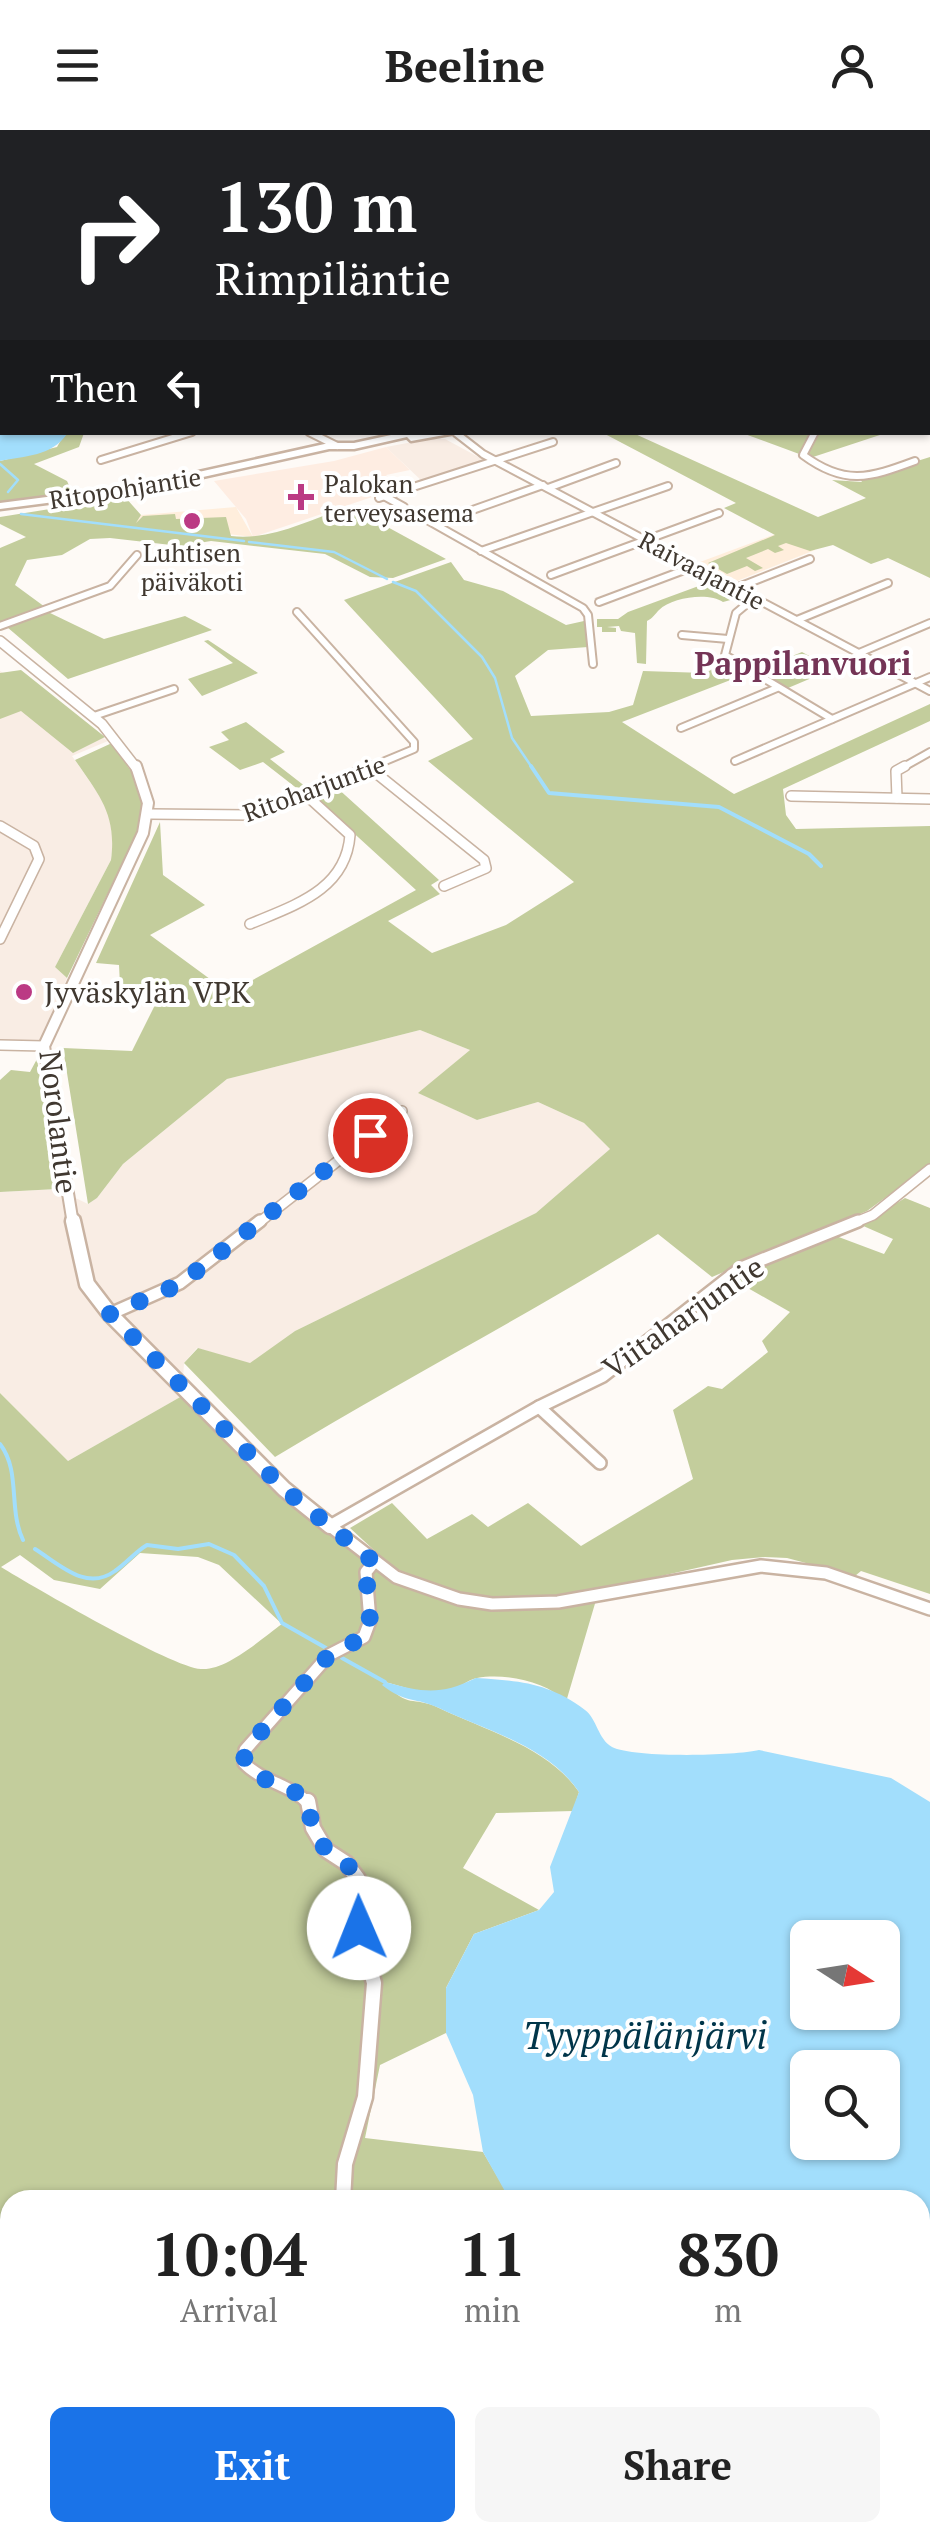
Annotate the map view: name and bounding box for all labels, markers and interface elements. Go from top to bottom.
text: Beeline [385,35,545,95]
icon: menu [50,38,105,93]
icon: person [825,38,880,93]
text: 130 m [215,159,417,252]
icon: right [50,170,180,300]
text: Rimpiläntie [215,248,451,308]
icon: left [158,360,213,415]
text: Then [50,363,138,413]
street label: Ritopohjantie [47,460,203,516]
place label: Palokan terveysasema [324,467,474,529]
marker: Palokan terveysasema [288,484,314,510]
marker: Luhtisen päiväkoti [181,510,203,532]
street label: Raivaajantie [633,523,771,617]
place label: Luhtisen päiväkoti [141,536,243,598]
district label: Pappilanvuori [694,642,912,684]
street label: Ritoharjuntie [238,747,390,829]
place label: Jyväskylän VPK [44,972,251,1012]
marker: Jyväskylän VPK [13,981,35,1003]
street label: Norolantie [30,1048,88,1196]
pin [328,1093,413,1178]
icon: arrive [343,1108,398,1163]
street label: Viitaharjuntie [594,1247,772,1387]
position arrow [307,1876,411,1980]
north arrow [790,1920,900,2030]
map controls [790,1920,900,2160]
water label: Tyyppälänjärvi [523,2010,768,2060]
button: search [790,2050,900,2160]
text: 10:04 [151,2214,307,2293]
text: 11 [458,2214,526,2293]
text: 830 [677,2214,779,2293]
text: Arrival [180,2289,278,2331]
text: min [464,2289,520,2331]
text: m [714,2289,742,2331]
button: Exit [50,2407,455,2522]
button: Share [475,2407,880,2522]

